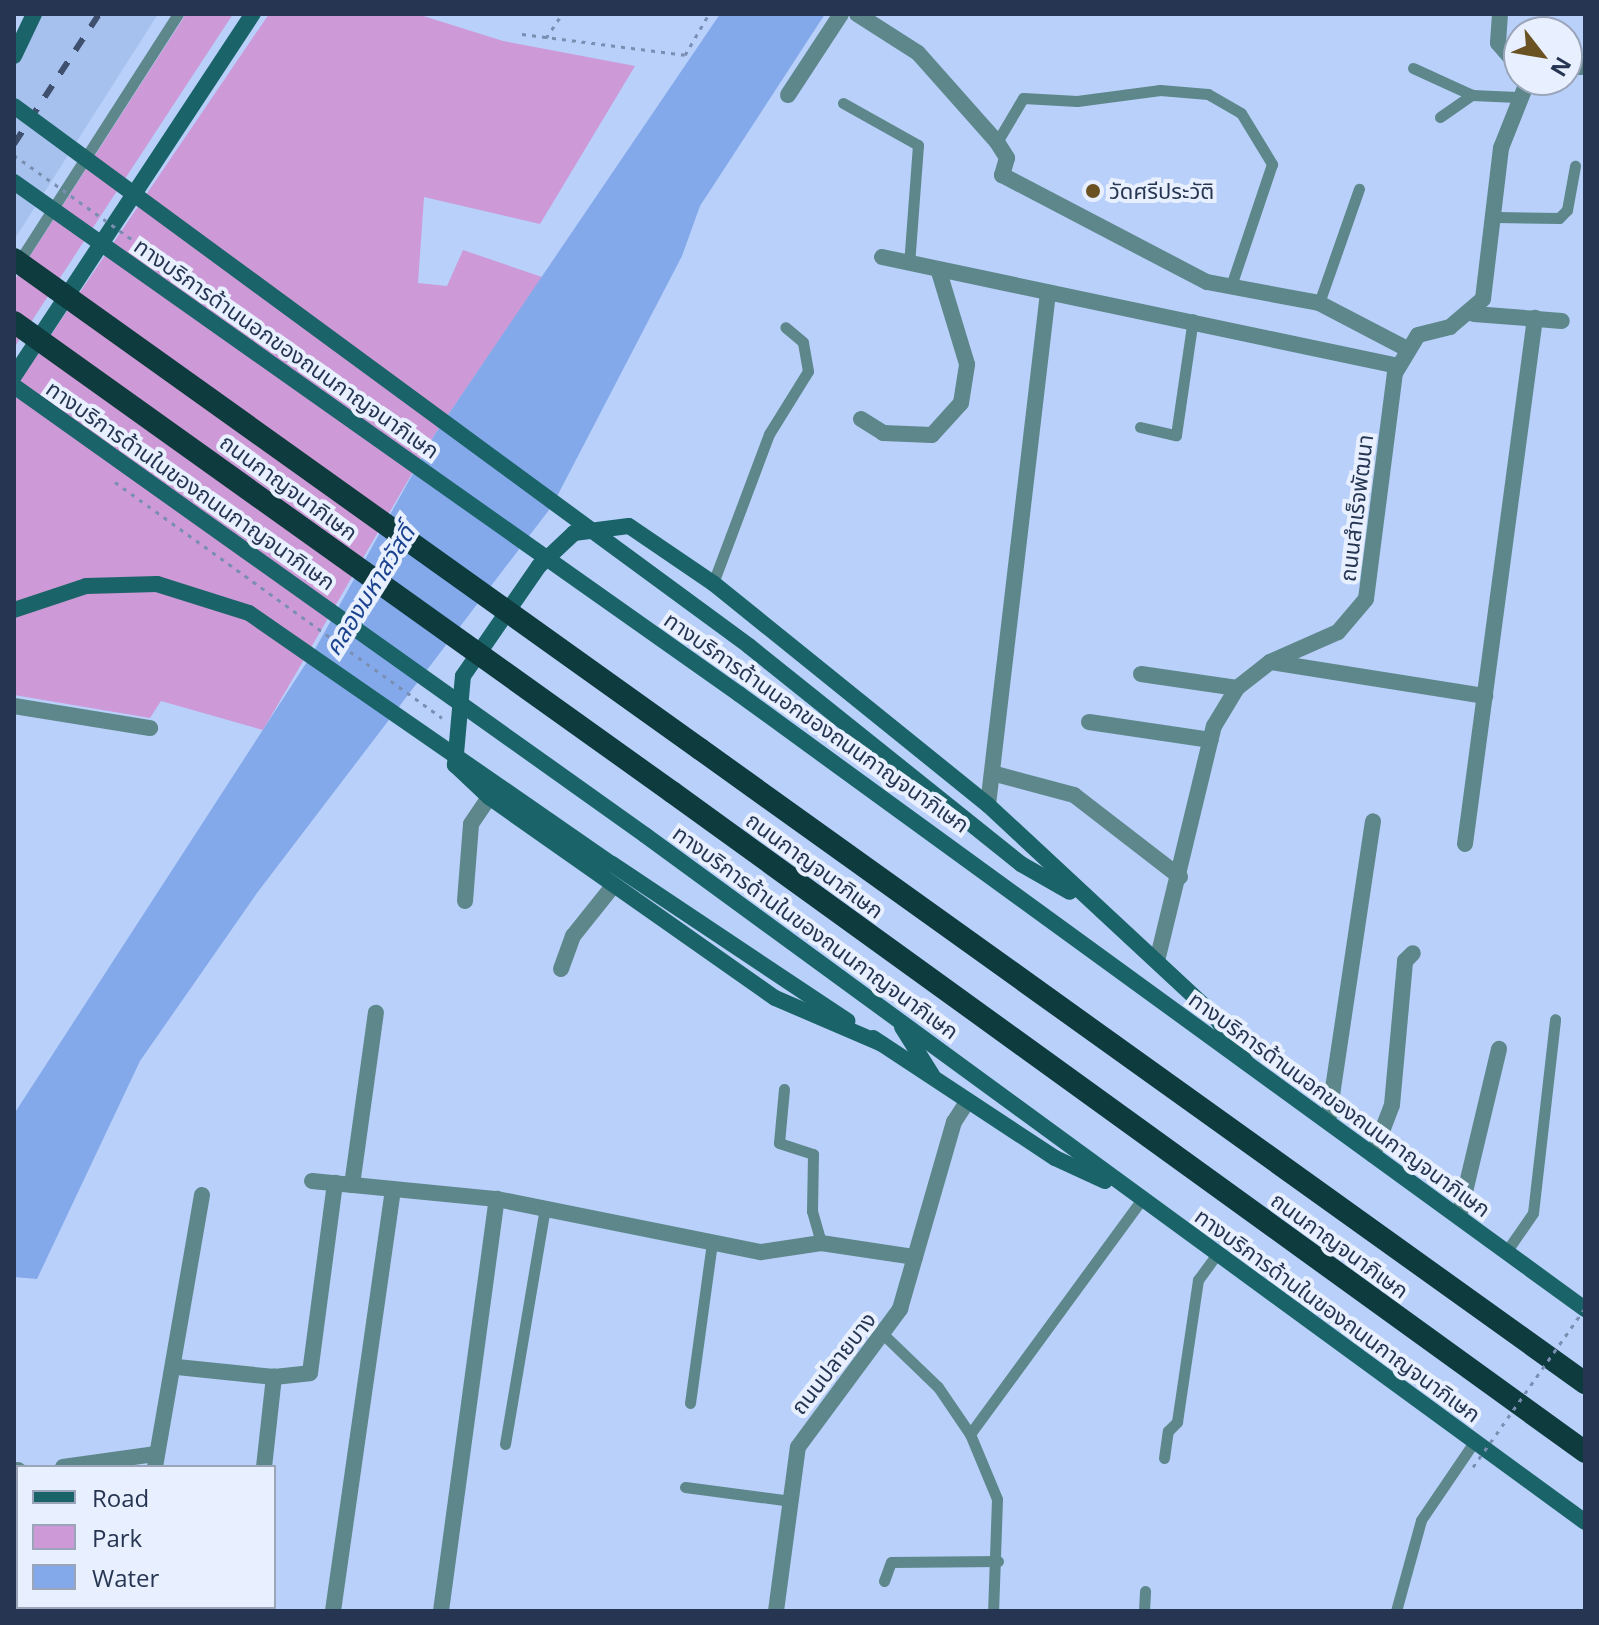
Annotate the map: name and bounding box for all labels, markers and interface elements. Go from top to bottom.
north arrow [1503,16,1583,96]
text: N [1544,52,1579,83]
place label: วัดศรีประวัติ [1109,178,1214,204]
marker: วัดศรีประวัติ [1084,182,1102,200]
street label: ทางบริการด้านนอกของถนนกาญจนาภิเษก [130,232,444,464]
street label: ทางบริการด้านในของถนนกาญจนาภิเษก [42,375,340,595]
street label: ถนนกาญจนาภิเษก [215,428,363,546]
street label: ถนนสำเร็จพัฒนา [1334,433,1378,583]
water label: คลองมหาสวัสดิ์ [318,520,420,660]
street label: ทางบริการด้านนอกของถนนกาญจนาภิเษก [660,606,974,838]
street label: ถนนกาญจนาภิเษก [741,806,889,924]
street label: ทางบริการด้านในของถนนกาญจนาภิเษก [668,820,964,1044]
street label: ทางบริการด้านนอกของถนนกาญจนาภิเษก [1184,986,1496,1222]
street label: ถนนกาญจนาภิเษก [1266,1186,1414,1304]
street label: ทางบริการด้านในของถนนกาญจนาภิเษก [1190,1203,1486,1427]
street label: ถนนปลายบาง [785,1307,881,1419]
legend [16,1465,276,1609]
text: Road [92,1481,149,1514]
text: Park [92,1521,142,1554]
text: Water [92,1561,159,1594]

